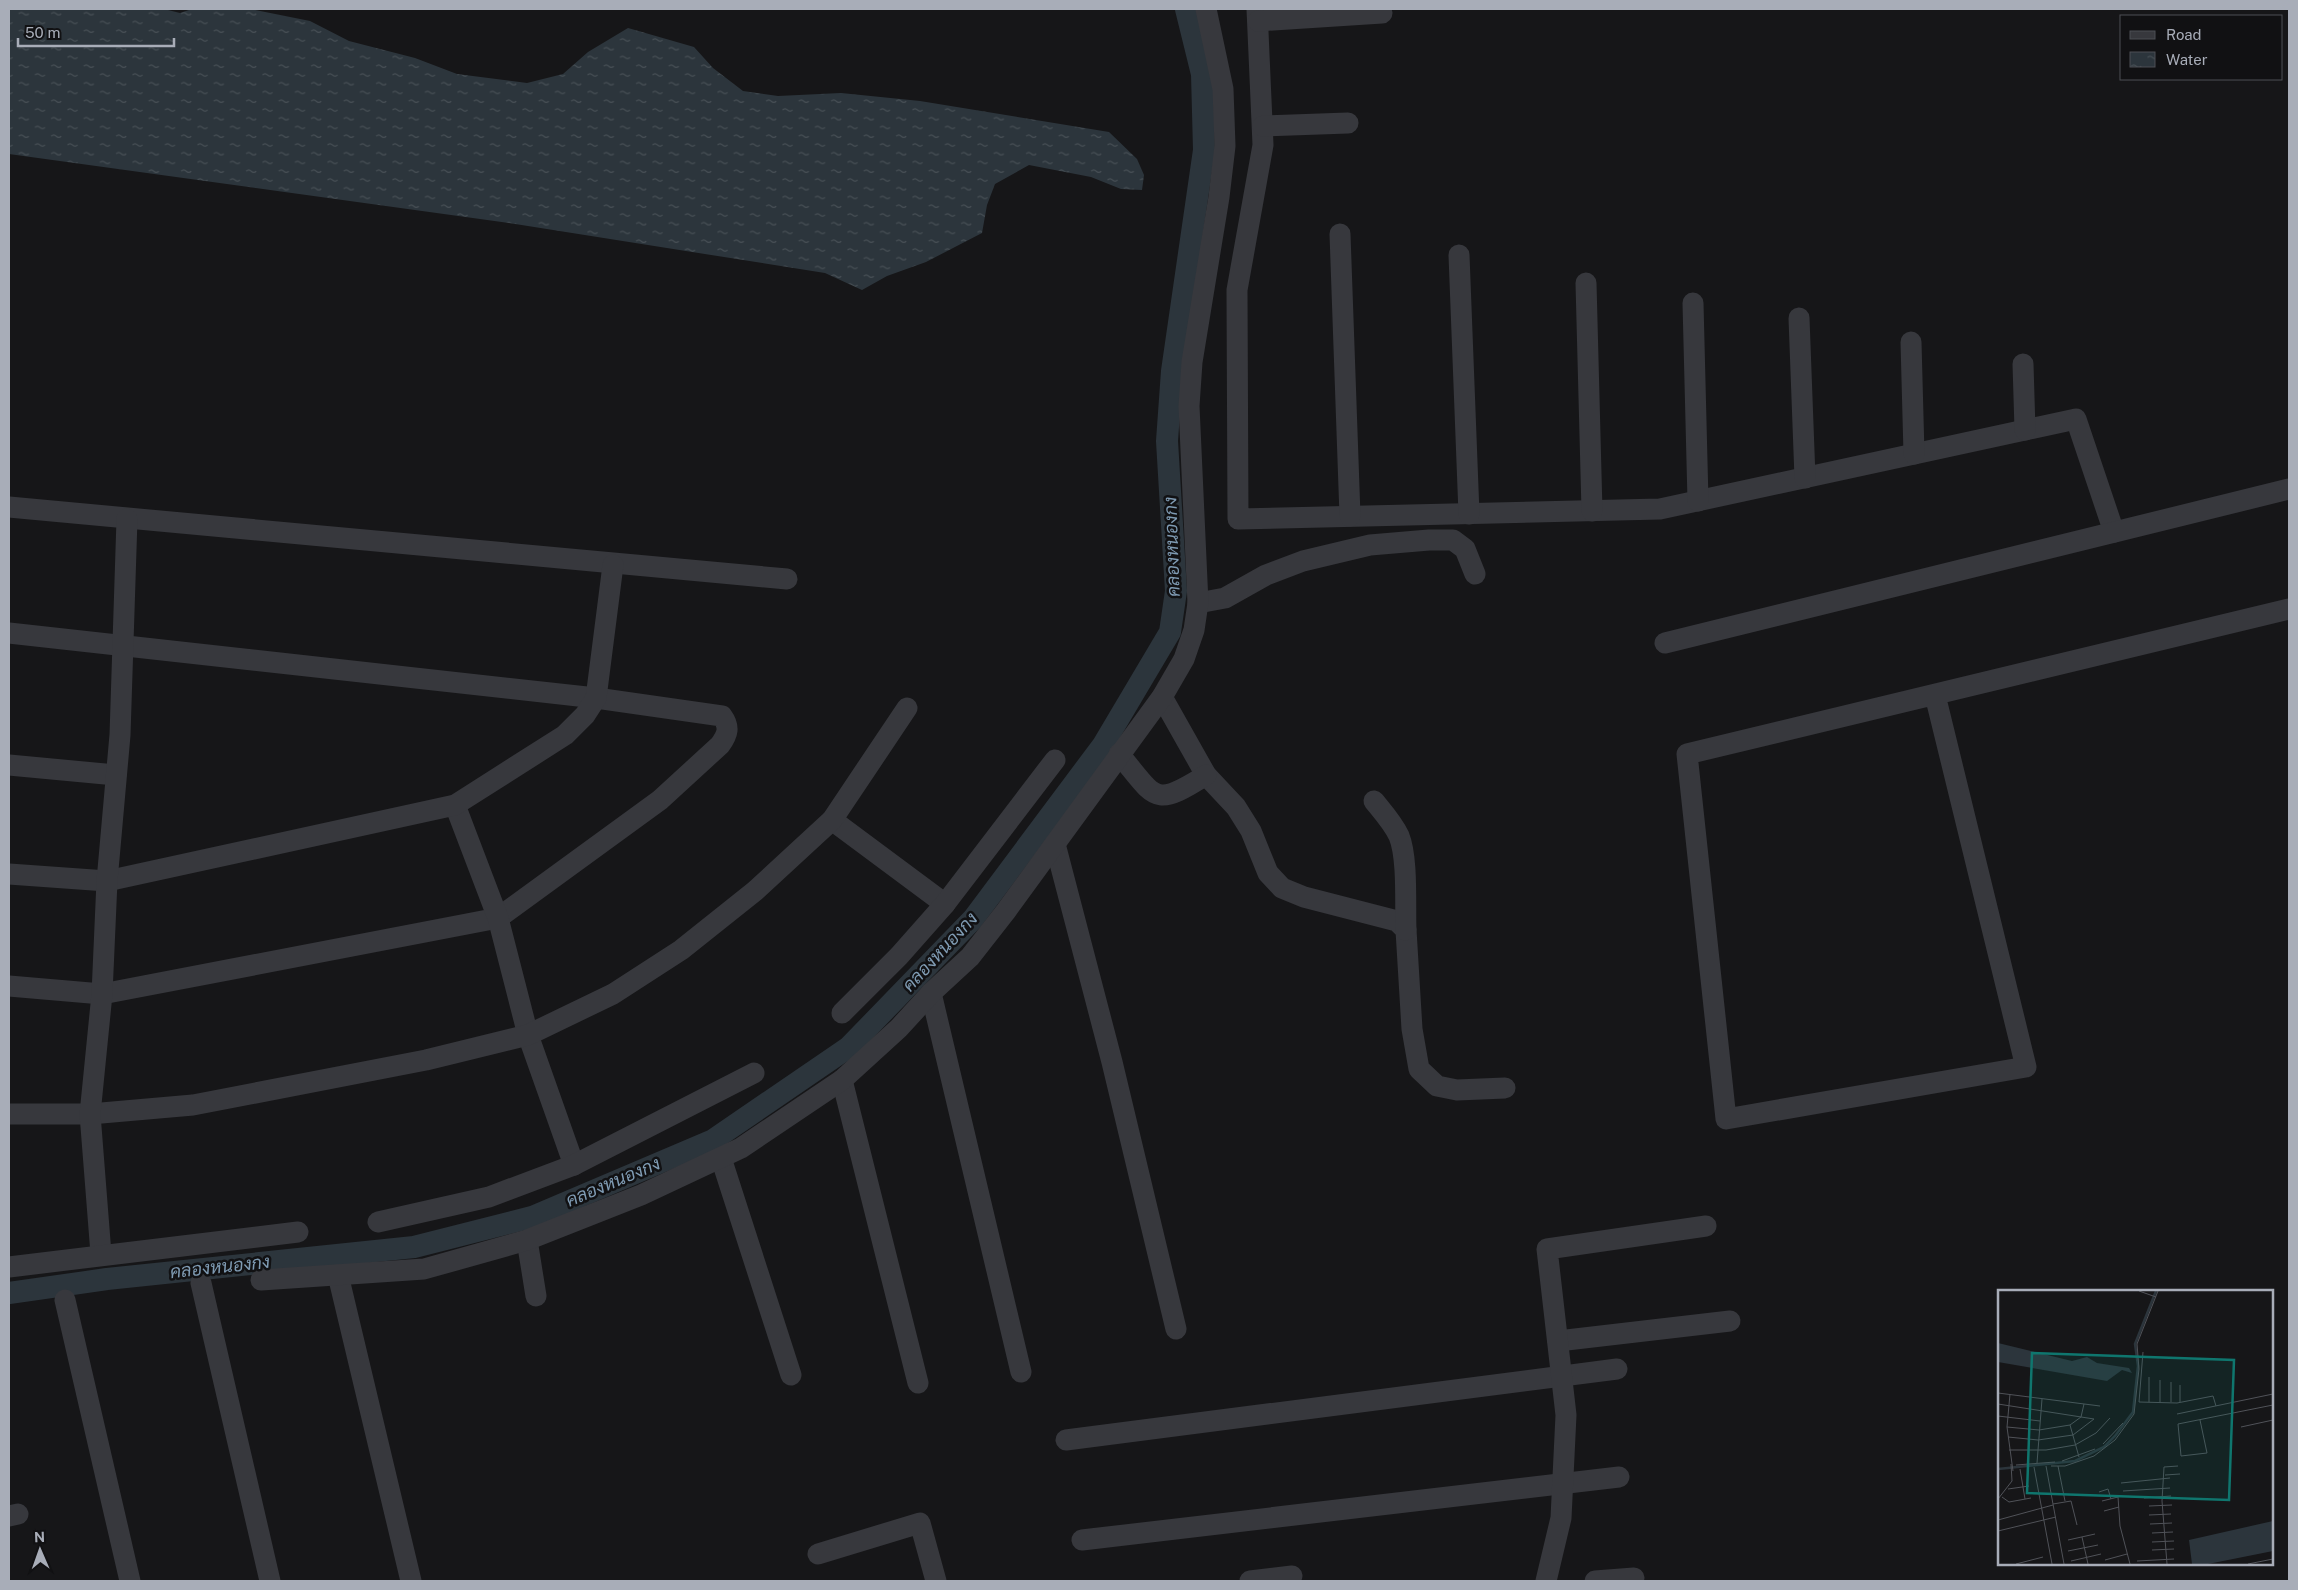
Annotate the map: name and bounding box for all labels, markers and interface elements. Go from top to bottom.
scale bar [18,15,174,47]
legend [2120,15,2283,80]
text: 50 m [25,24,60,41]
text: Road [2166,26,2202,43]
text: Water [2166,51,2208,68]
water label: คลองหนองกง [1159,497,1184,597]
water label: คลองหนองกง [898,908,981,995]
water label: คลองหนองกง [563,1152,663,1211]
water label: คลองหนองกง [169,1251,271,1282]
inset map [1998,1290,2273,1565]
north arrow [15,1525,65,1575]
text: N [34,1529,45,1545]

